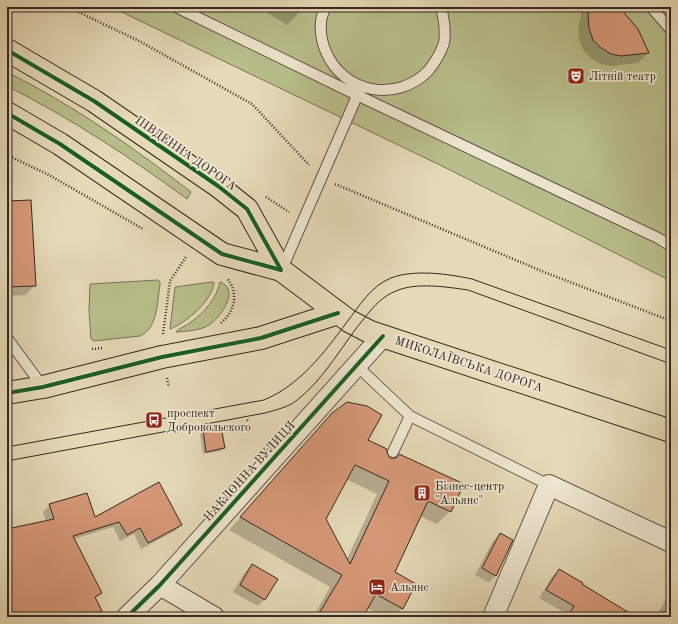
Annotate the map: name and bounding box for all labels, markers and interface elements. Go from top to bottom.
theatre icon: Літній театр [566,66,586,86]
place label: Літній театр [589,70,656,83]
street label: ПІВДЕННА ДОРОГА [133,114,238,193]
street label: МИКОЛАЇВСЬКА ДОРОГА [393,332,545,395]
place label: проспект Добровольского [167,408,251,434]
bus stop icon: проспект Добровольского [144,410,164,430]
street label: НАКЛОННА ВУЛИЦЯ [202,419,298,524]
place label: Бізнес-центр "Альянс" [435,480,504,507]
building icon: Бізнес-центр "Альянс" [412,483,432,503]
hotel icon: Альянс [367,577,387,597]
place label: Альянс [390,582,429,594]

